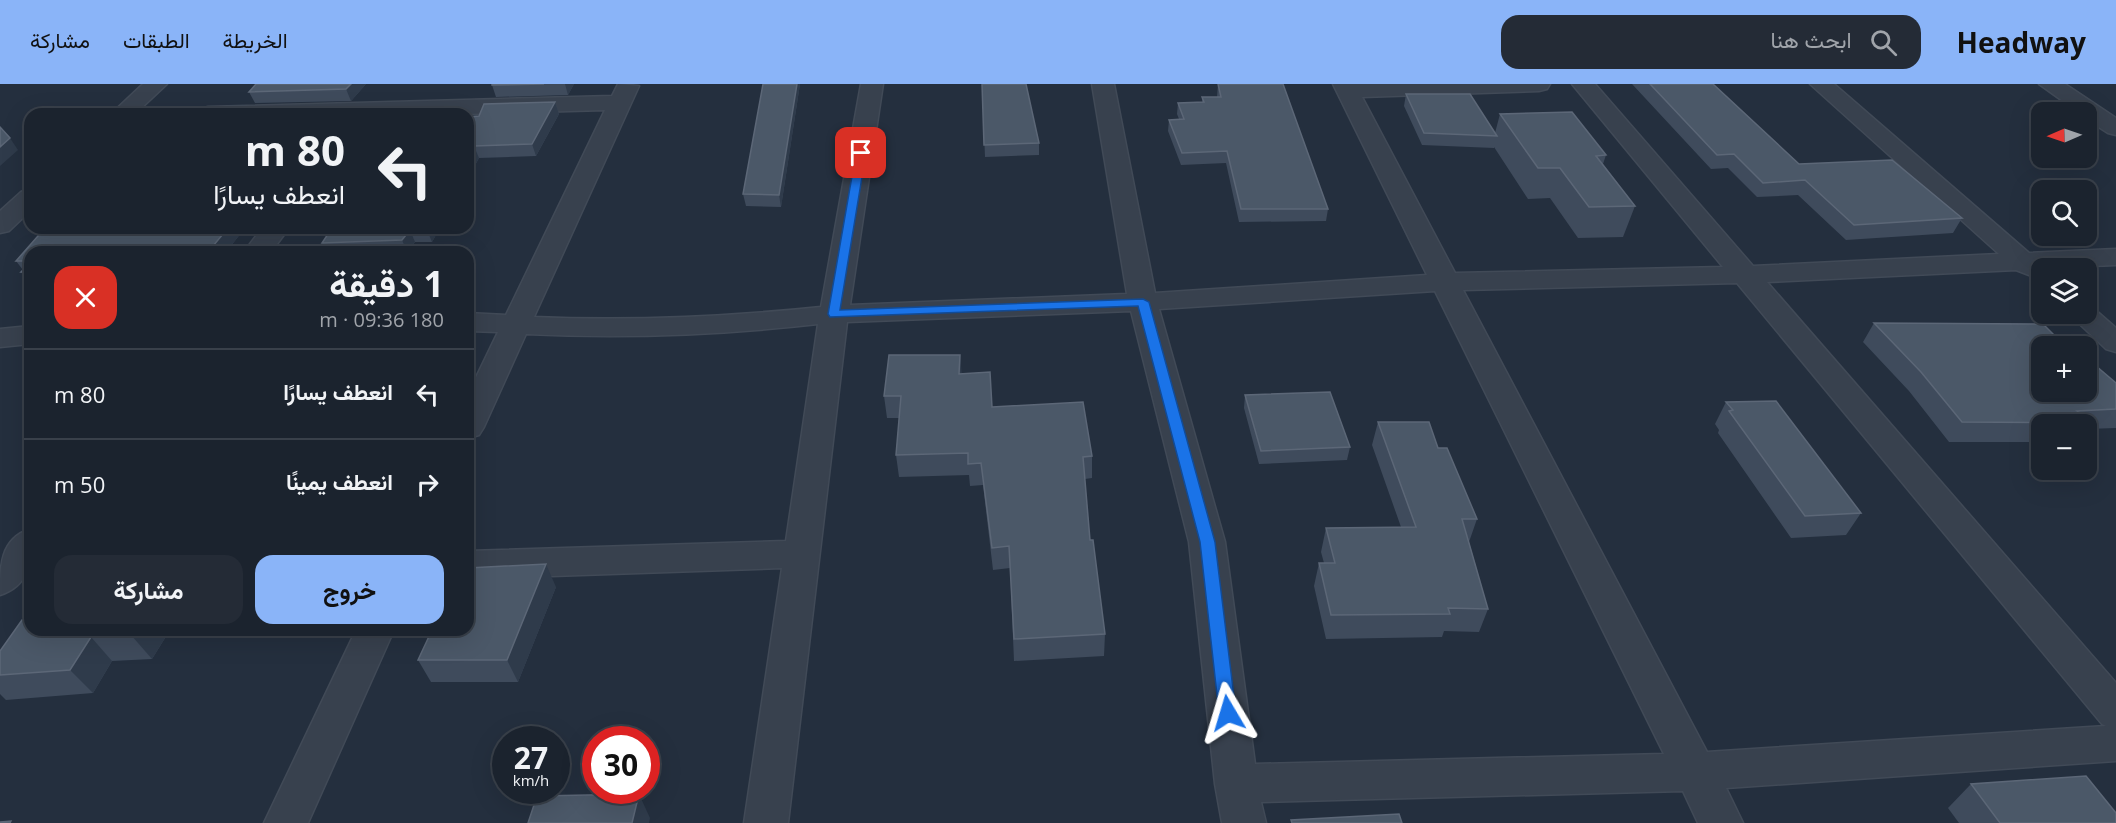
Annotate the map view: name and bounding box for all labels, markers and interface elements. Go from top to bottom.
search box [1501,15,1921,69]
text: Headway [1957,23,2086,61]
text: ابحث هنا [1770,24,1852,54]
text: مشاركة [30,26,90,54]
text: الطبقات [123,26,190,54]
text: الخريطة [223,26,288,54]
icon: search [1867,26,1900,59]
north arrow [2031,102,2097,168]
map controls [2031,102,2097,480]
text: 80 m [245,121,345,178]
pin [835,127,886,178]
icon: left [366,132,444,210]
icon: arrive [844,136,877,169]
text: انعطف يسارًا [213,175,345,212]
button: search [2031,180,2097,246]
button: layers [2031,258,2097,324]
text: 1 دقيقة [329,259,444,308]
button: close [54,266,117,329]
text: 180 m · 09:36 [319,306,444,333]
button: + [2031,336,2097,402]
text: انعطف يسارًا [283,376,393,406]
icon: left [411,378,444,411]
text: 80 m [54,379,105,409]
button: − [2031,414,2097,480]
text: انعطف يمينًا [286,466,393,496]
icon: right [411,468,444,501]
text: 50 m [54,469,105,499]
button: مشاركة [54,555,243,624]
button: خروج [255,555,444,624]
position arrow [1196,681,1260,745]
speed limit sign: 30 [582,726,660,804]
text: 27 [514,737,548,778]
text: km/h [513,770,549,790]

